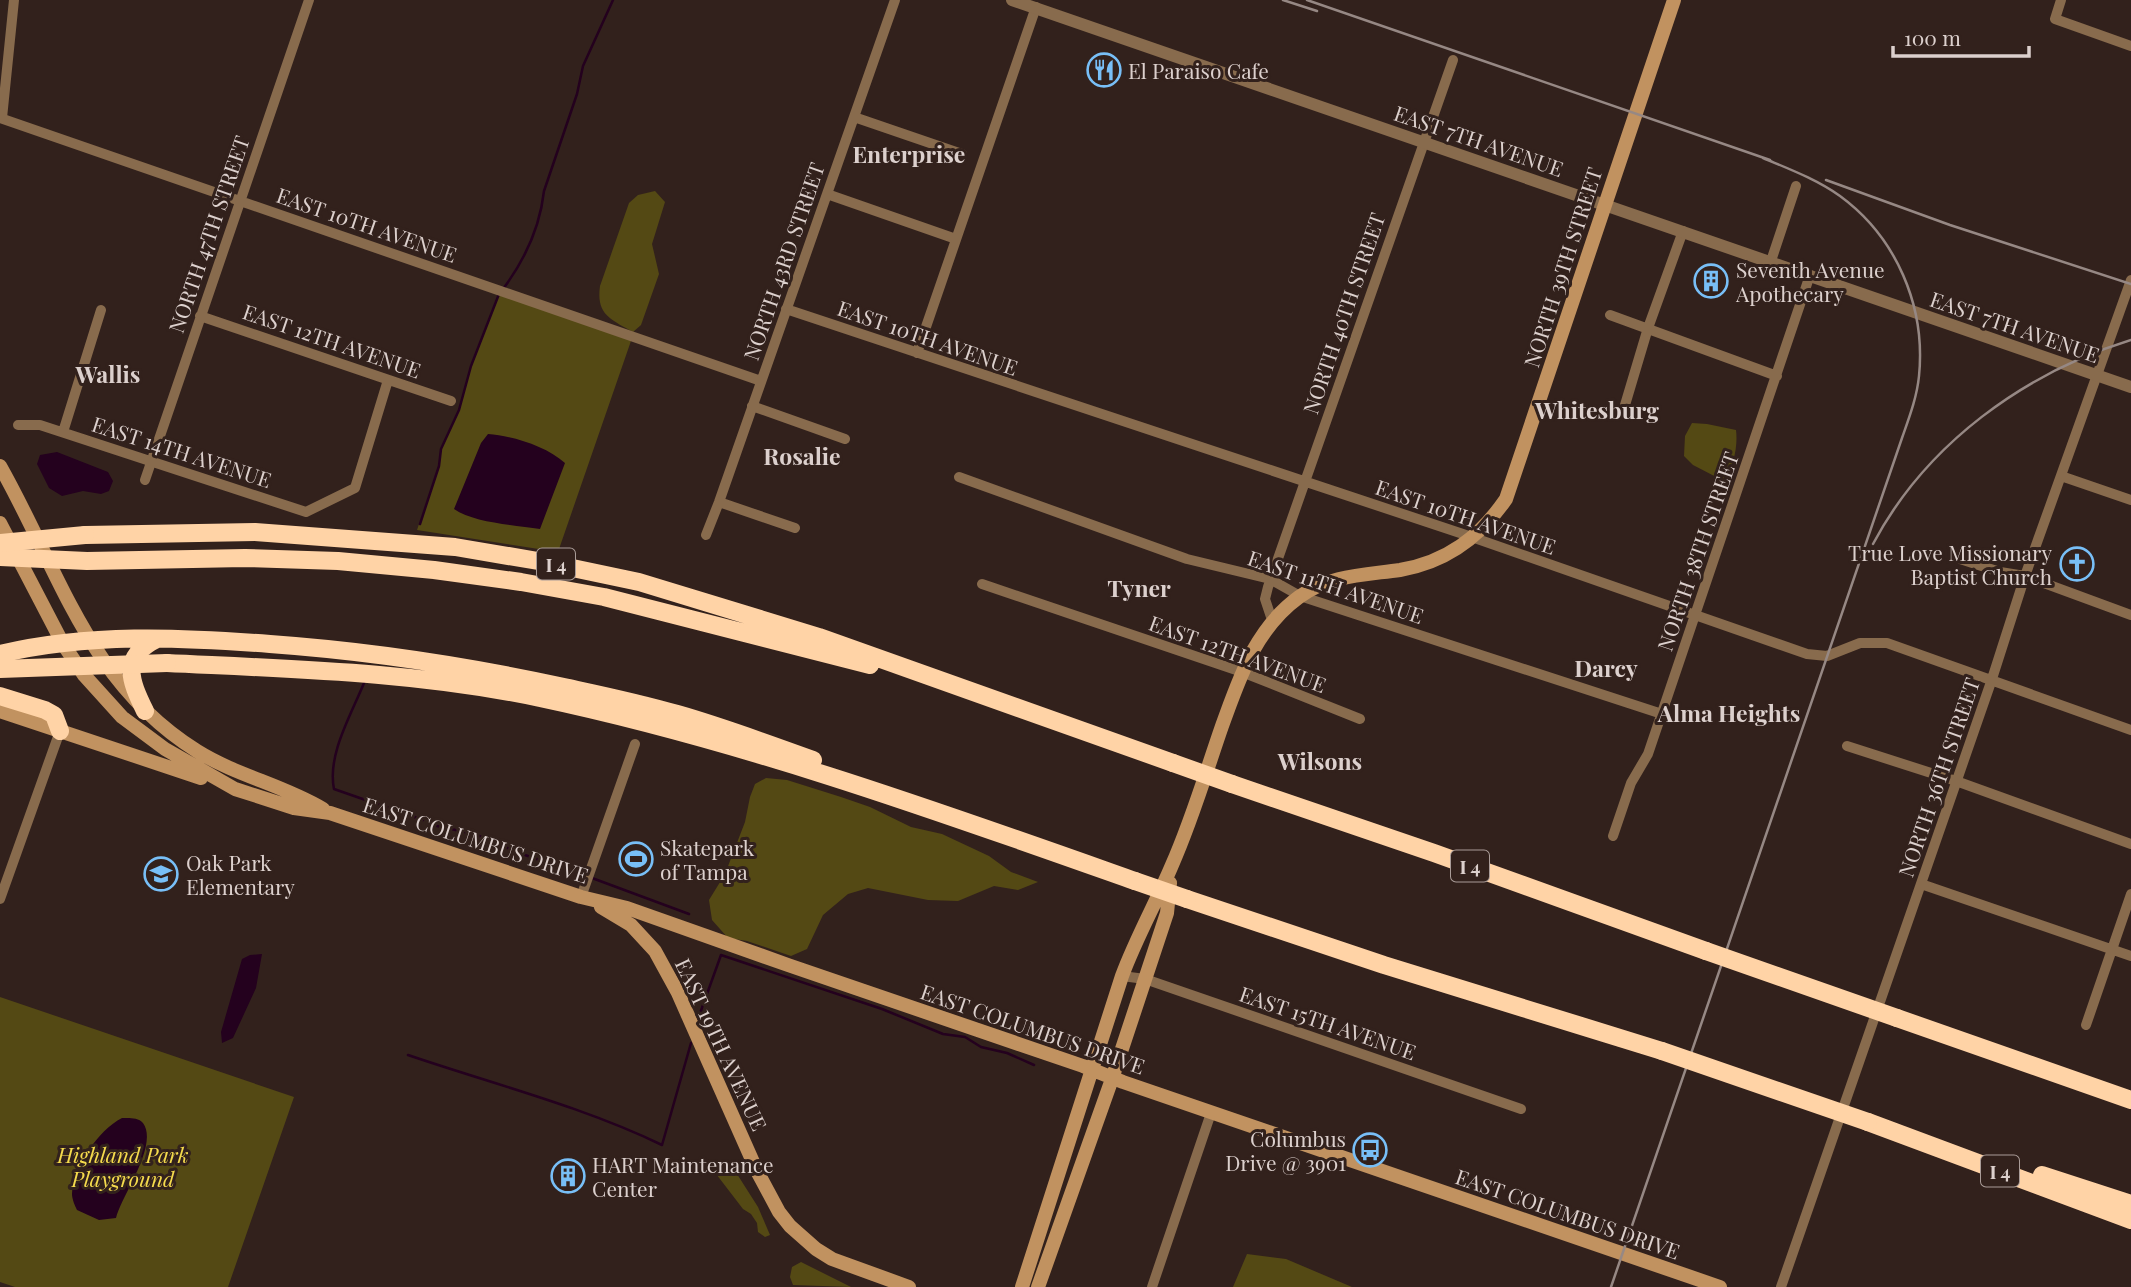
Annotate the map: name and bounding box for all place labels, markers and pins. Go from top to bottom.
restaurant icon: El Paraiso Cafe [1085,51,1123,89]
place label: El Paraiso Cafe [1128,56,1269,84]
place label: Seventh Avenue Apothecary [1735,255,1885,307]
building icon: Seventh Avenue Apothecary [1692,262,1730,300]
place label: True Love Missionary Baptist Church [1848,538,2053,590]
church icon: True Love Missionary Baptist Church [2058,545,2096,583]
place label: Skatepark of Tampa [660,833,755,885]
sports icon: Skatepark of Tampa [617,840,655,878]
place label: Oak Park Elementary [186,848,295,900]
school or university icon: Oak Park Elementary [142,855,180,893]
place label: Columbus Drive @ 3901 [1225,1124,1346,1176]
bus stop icon: Columbus Drive @ 3901 [1351,1131,1389,1169]
place label: HART Maintenance Center [592,1150,774,1202]
building icon: HART Maintenance Center [549,1157,587,1195]

